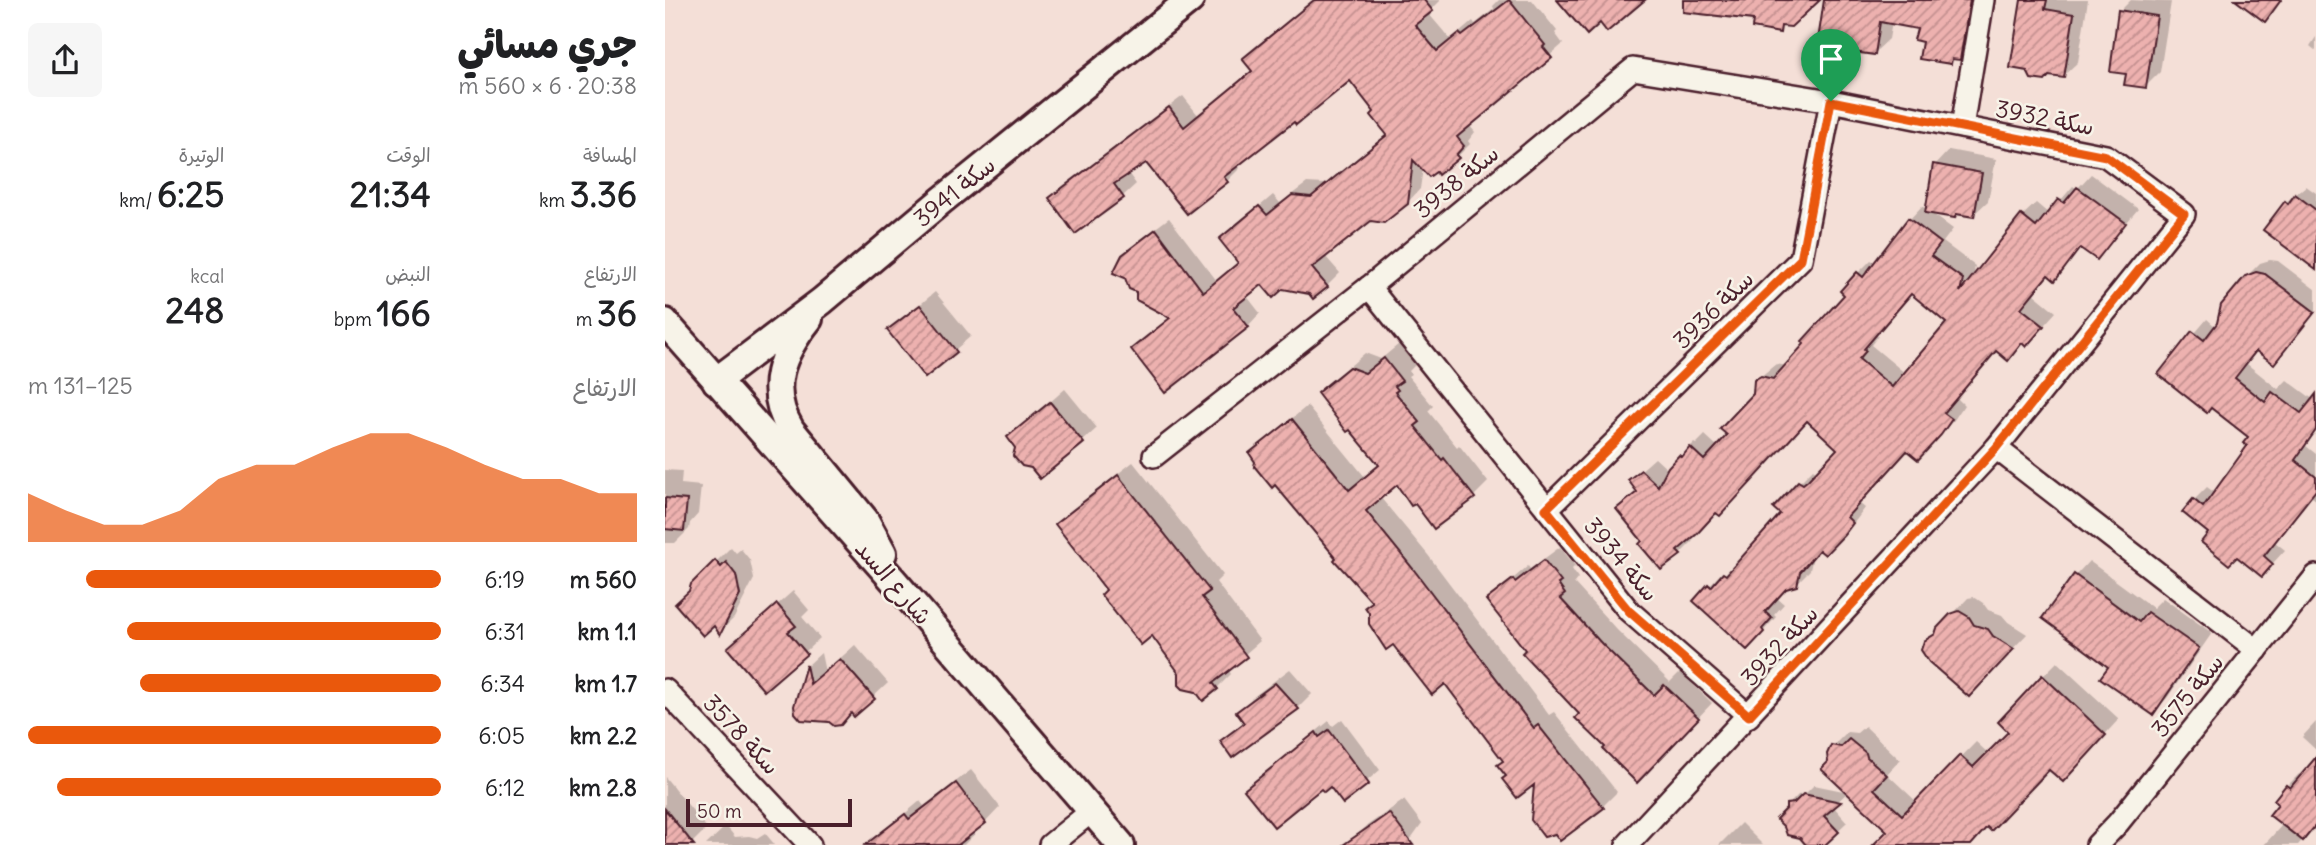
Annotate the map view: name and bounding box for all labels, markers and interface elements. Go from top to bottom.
text: جري مسائي [457,21,637,68]
button: share [28,23,102,97]
pin [1801,29,1861,101]
icon: arrive [1812,40,1850,78]
text: 20:38 · 6 × 560 m [459,71,637,100]
street label: سكة 3932 [1993,93,2097,141]
street label: سكة 3938 [1407,138,1505,224]
text: الوتيرة [178,143,224,167]
text: الوقت [386,143,431,167]
text: المسافة [583,143,637,167]
street label: سكة 3941 [907,149,1001,233]
text: 6:25 [157,172,224,216]
text: 21:34 [350,172,431,216]
text: 3.36 [570,172,637,216]
text: /km [119,188,157,212]
text: km [539,188,570,212]
text: النبض [385,262,431,286]
text: الارتفاع [584,262,637,286]
street label: سكة 3936 [1666,263,1760,355]
text: kcal [190,264,224,288]
text: 248 [165,288,224,332]
text: 166 [376,291,431,335]
text: 36 [597,291,637,335]
text: bpm [334,307,376,331]
text: m [576,307,597,331]
text: 125–131 m [28,371,133,400]
text: الارتفاع [573,373,637,402]
street label: سكة 3934 [1578,511,1666,607]
street label: شارع السد [847,534,939,632]
text: 6:19 [484,565,525,594]
text: 560 m [570,565,637,594]
street label: سكة 3932 [1734,598,1824,692]
text: 6:31 [485,617,525,646]
text: 1.1 km [578,617,637,646]
street label: سكة 3575 [2144,647,2230,743]
text: 6:34 [480,669,525,698]
text: 1.7 km [574,669,637,698]
street label: سكة 3578 [697,688,787,780]
text: 6:05 [478,721,525,750]
text: 2.2 km [570,721,637,750]
text: 6:12 [485,773,525,802]
text: 2.8 km [569,773,637,802]
scale bar [686,796,852,828]
text: 50 m [697,799,742,823]

